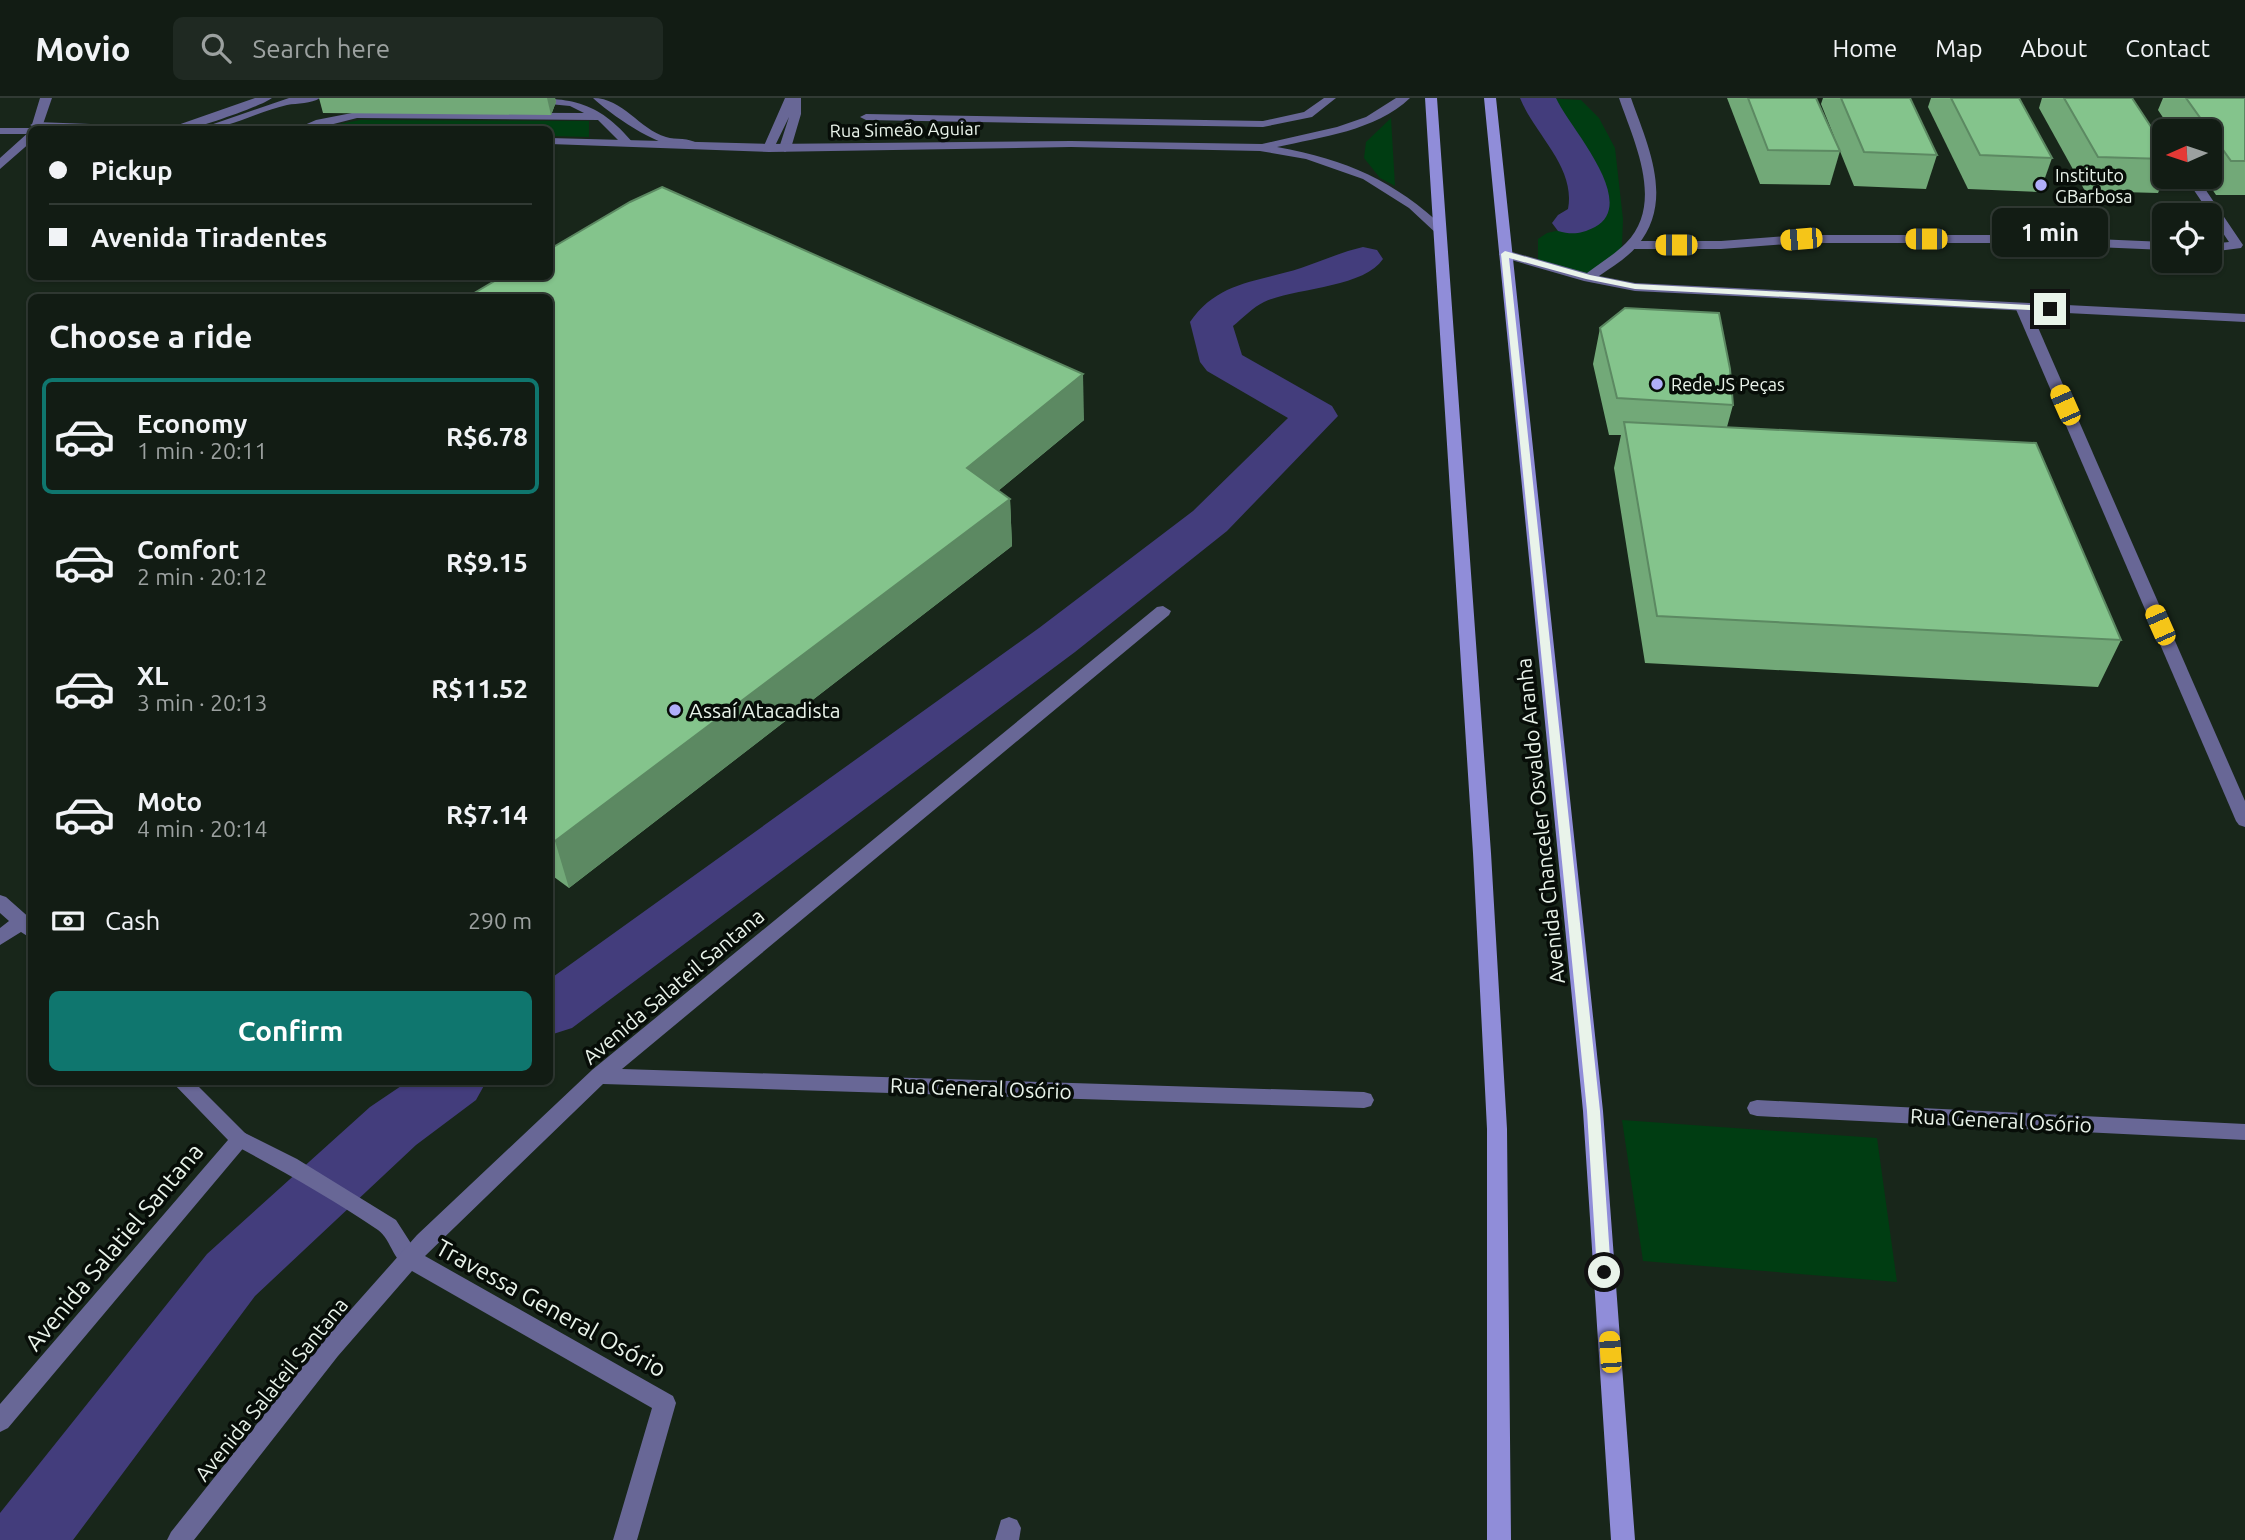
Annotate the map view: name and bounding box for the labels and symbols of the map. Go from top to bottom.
street label: Rua Simeão Aguiar [829,118,981,140]
north arrow [2152,119,2222,189]
place label: Instituto GBarbosa [2055,165,2133,206]
marker: Instituto GBarbosa [2033,177,2049,193]
callout: 1 min [1992,208,2108,256]
car [1780,227,1823,251]
car [1906,229,1948,250]
car [1656,235,1698,256]
route end [2034,293,2066,325]
place label: Rede JS Peças [1671,374,1785,394]
marker: Rede JS Peças [1649,376,1665,392]
car [2047,382,2084,428]
car [2142,602,2179,648]
street label: Avenida Chanceler Osvaldo Aranha [1511,657,1569,985]
place label: Assaí Atacadista [689,698,841,722]
marker: Assaí Atacadista [667,702,683,718]
street label: Avenida Salateil Santana [578,903,768,1069]
street label: Rua General Osório [890,1073,1072,1103]
street label: Rua General Osório [1910,1103,2092,1137]
street label: Avenida Salatiel Santana [19,1138,209,1356]
street label: Travessa General Osório [431,1233,671,1383]
route start [1588,1256,1620,1288]
street label: Avenida Salateil Santana [190,1292,352,1486]
car [1599,1330,1622,1374]

